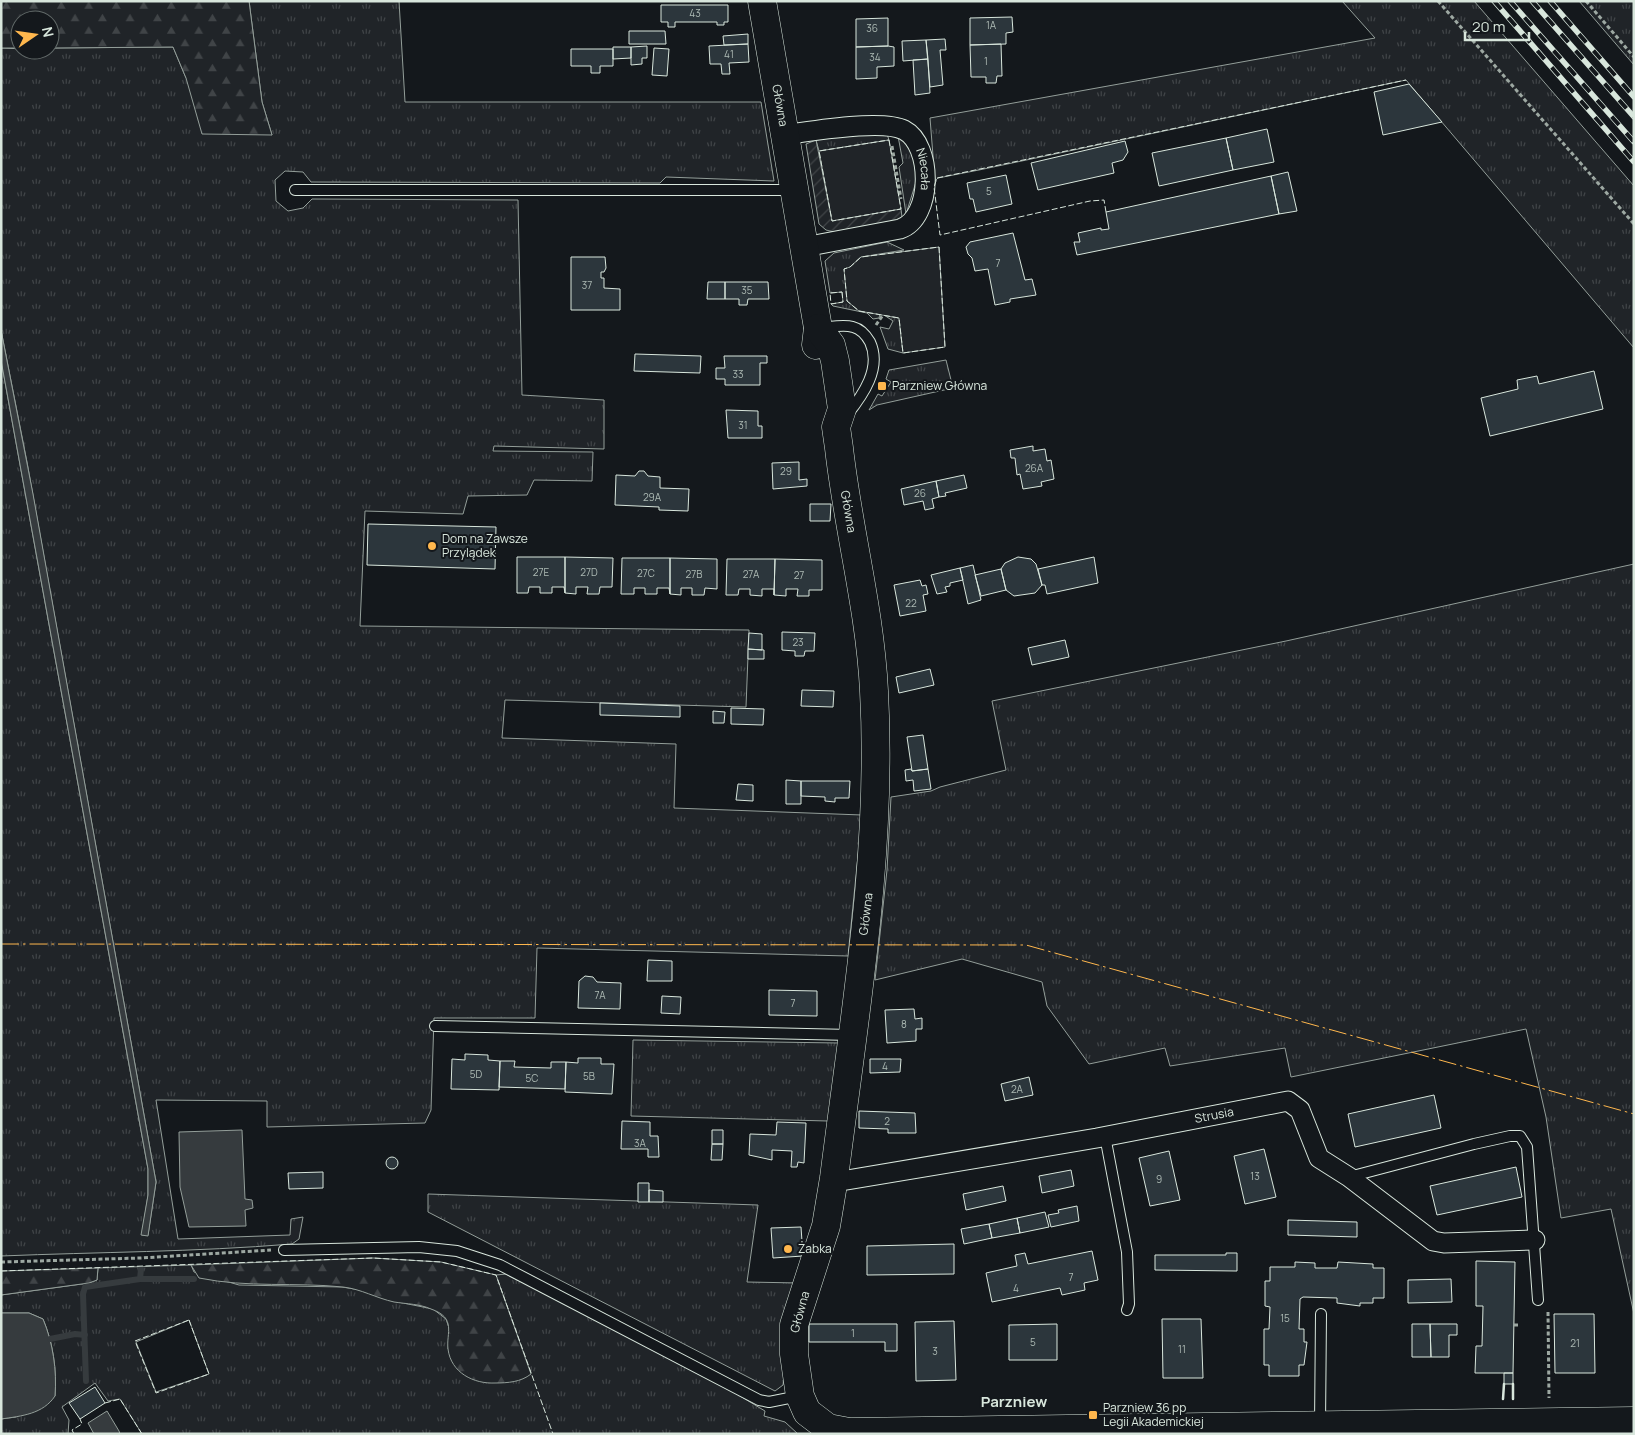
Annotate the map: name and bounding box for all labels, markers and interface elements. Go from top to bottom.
house number: 43 [689,6,701,20]
north arrow [10,10,60,60]
scale bar [1465,10,1529,42]
text: 20 m [1472,16,1505,37]
house number: 1A [986,18,997,32]
house number: 36 [866,21,878,35]
text: N [38,25,59,39]
house number: 41 [724,47,734,61]
house number: 34 [869,50,881,64]
house number: 1 [984,54,988,68]
street label: Główna [768,83,792,128]
street label: Niecała [912,146,934,191]
house number: 5 [986,184,992,198]
house number: 7 [995,256,1001,270]
house number: 37 [582,278,592,292]
house number: 35 [741,283,753,297]
house number: 33 [732,367,744,381]
place label: Parzniew Główna [892,377,987,394]
marker: Parzniew Główna [876,380,888,392]
house number: 31 [738,418,748,432]
house number: 26A [1025,461,1044,475]
house number: 29 [780,464,792,478]
house number: 26 [914,486,926,500]
street label: Główna [837,489,861,534]
house number: 29A [643,490,662,504]
place label: Dom na Zawsze Przylądek [442,530,528,561]
marker: Dom na Zawsze Przylądek [426,540,438,552]
house number: 27E [533,565,550,579]
house number: 27D [580,565,598,579]
house number: 27C [637,566,655,580]
house number: 27B [686,567,702,581]
house number: 27A [743,567,760,581]
house number: 27 [794,568,804,582]
house number: 22 [905,596,917,610]
house number: 23 [792,635,804,649]
street label: Główna [854,892,877,936]
house number: 7A [595,988,606,1002]
house number: 7 [790,996,796,1010]
house number: 8 [901,1017,907,1031]
house number: 4 [882,1059,888,1073]
house number: 5D [470,1067,483,1081]
house number: 5B [583,1069,595,1083]
house number: 5C [526,1071,538,1085]
house number: 2A [1011,1082,1024,1096]
street label: Strusia [1193,1103,1235,1127]
house number: 2 [884,1114,890,1128]
house number: 3A [634,1136,647,1150]
house number: 13 [1250,1169,1260,1183]
house number: 9 [1156,1172,1162,1186]
place label: Żabka [798,1240,832,1257]
marker: Żabka [782,1243,794,1255]
house number: 7 [1068,1270,1074,1284]
house number: 4 [1013,1281,1019,1295]
street label: Główna [786,1289,813,1335]
house number: 15 [1280,1311,1290,1325]
house number: 1 [851,1326,855,1340]
house number: 5 [1030,1335,1036,1349]
house number: 21 [1570,1336,1580,1350]
house number: 11 [1178,1342,1186,1356]
house number: 3 [932,1344,938,1358]
district label: Parzniew [981,1391,1047,1412]
place label: Parzniew 36 pp Legii Akademickiej [1103,1399,1204,1430]
marker: Parzniew 36 pp Legii Akademickiej [1087,1409,1099,1421]

